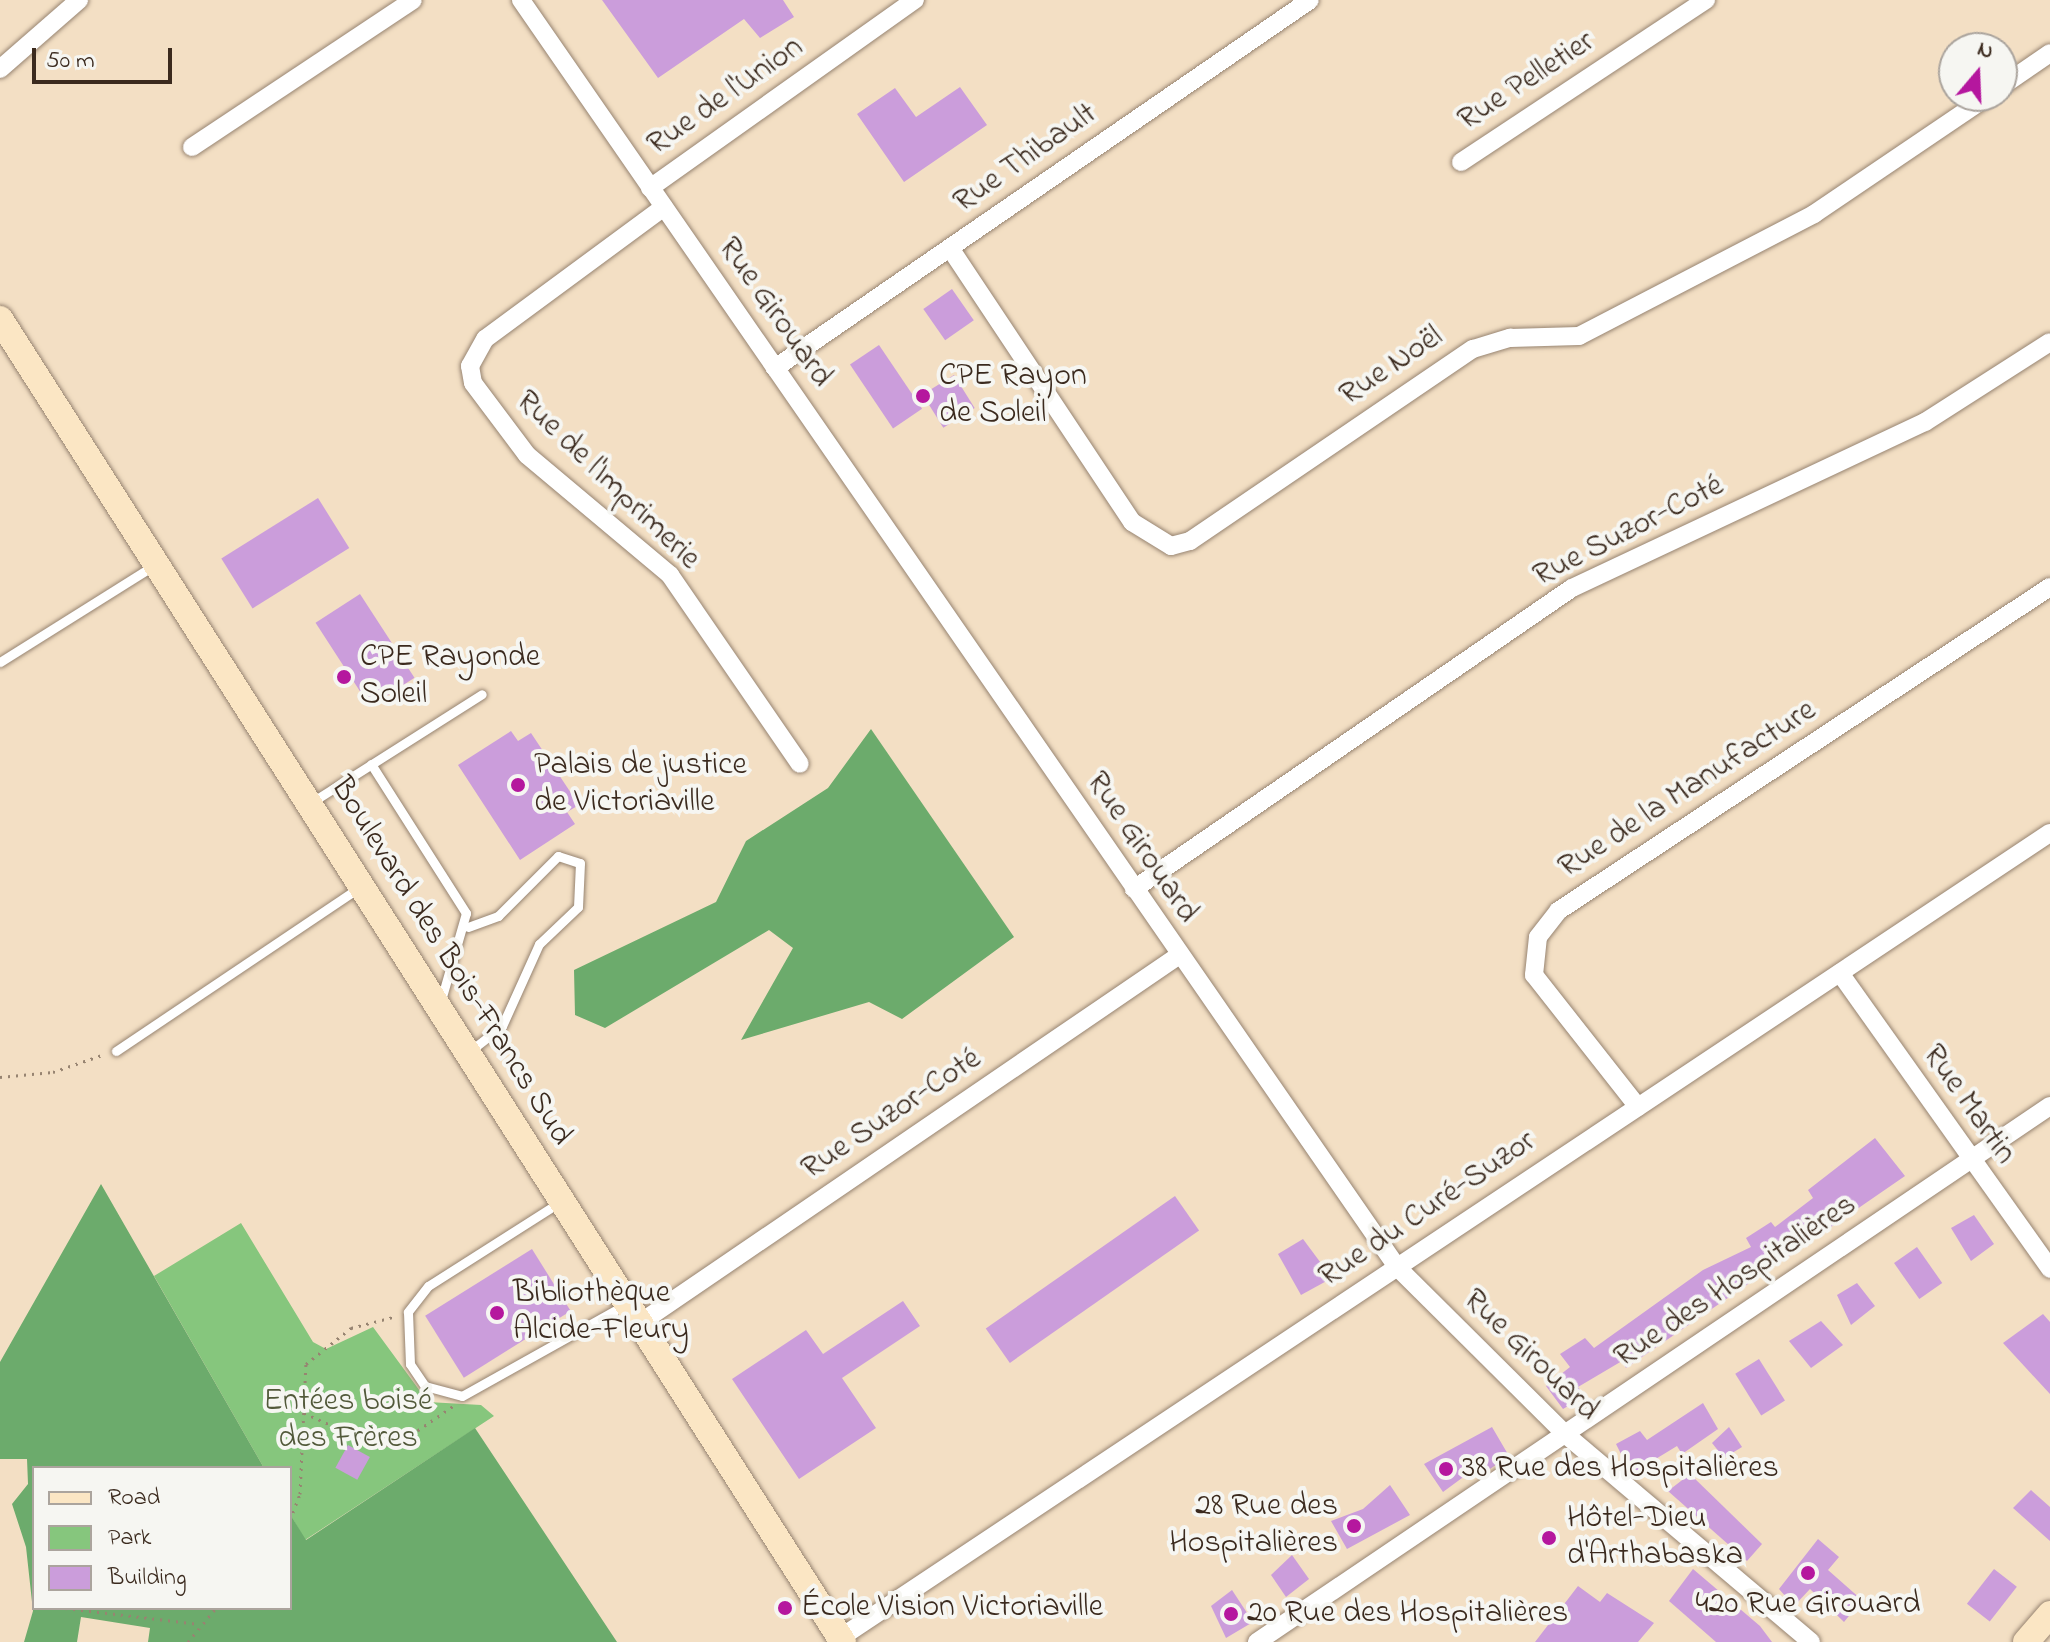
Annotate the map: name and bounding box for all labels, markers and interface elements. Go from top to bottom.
street label: Rue Pelletier [1452,24,1602,140]
street label: Rue de l'Union [641,29,811,165]
scale bar [36,32,176,82]
north arrow [1938,32,2018,112]
text: N [1973,34,1997,69]
text: 50 m [46,44,95,79]
street label: Rue Thibault [947,96,1105,222]
street label: Rue Girouard [708,231,840,395]
street label: Rue Noël [1333,319,1451,415]
place label: CPE Rayon de Soleil [939,359,1087,434]
street label: Rue de l'Imprimerie [507,383,707,579]
marker: CPE Rayon de Soleil [914,387,932,405]
street label: Rue Suzor-Coté [1528,468,1730,596]
place label: CPE Rayonde Soleil [360,640,540,715]
marker: CPE Rayonde Soleil [335,668,353,686]
street label: Rue de la Manufacture [1552,692,1824,888]
place label: Palais de justice de Victoriaville [534,748,747,823]
street label: Rue Girouard [1076,765,1206,931]
street label: Boulevard des Bois-Francs Sud [321,771,579,1153]
marker: Palais de justice de Victoriaville [509,776,527,794]
street label: Rue Martin [1913,1038,2023,1172]
street label: Rue Suzor-Coté [795,1041,989,1189]
street label: Rue du Curé-Suzor [1312,1123,1544,1297]
street label: Rue des Hospitalières [1608,1187,1864,1377]
place label: Bibliothèque Alcide-Fleury [513,1276,689,1351]
street label: Rue Girouard [1454,1282,1606,1430]
marker: Bibliothèque Alcide-Fleury [488,1304,506,1322]
park label: Entées boisé des Frères [264,1384,432,1459]
place label: 38 Rue des Hospitalières [1462,1450,1779,1488]
marker: 38 Rue des Hospitalières [1437,1460,1455,1478]
legend [32,1466,292,1610]
text: Road [108,1481,160,1516]
place label: 28 Rue des Hospitalières [1169,1489,1338,1564]
place label: Hôtel-Dieu d'Arthabaska [1567,1501,1743,1576]
marker: 28 Rue des Hospitalières [1345,1517,1363,1535]
text: Park [108,1521,151,1556]
marker: Hôtel-Dieu d'Arthabaska [1538,1527,1560,1549]
text: Building [108,1561,187,1596]
marker: 420 Rue Girouard [1799,1564,1817,1582]
place label: 420 Rue Girouard [1696,1586,1920,1624]
place label: École Vision Victoriaville [801,1589,1103,1627]
place label: 20 Rue des Hospitalières [1247,1595,1568,1633]
marker: École Vision Victoriaville [776,1599,794,1617]
marker: 20 Rue des Hospitalières [1222,1605,1240,1623]

